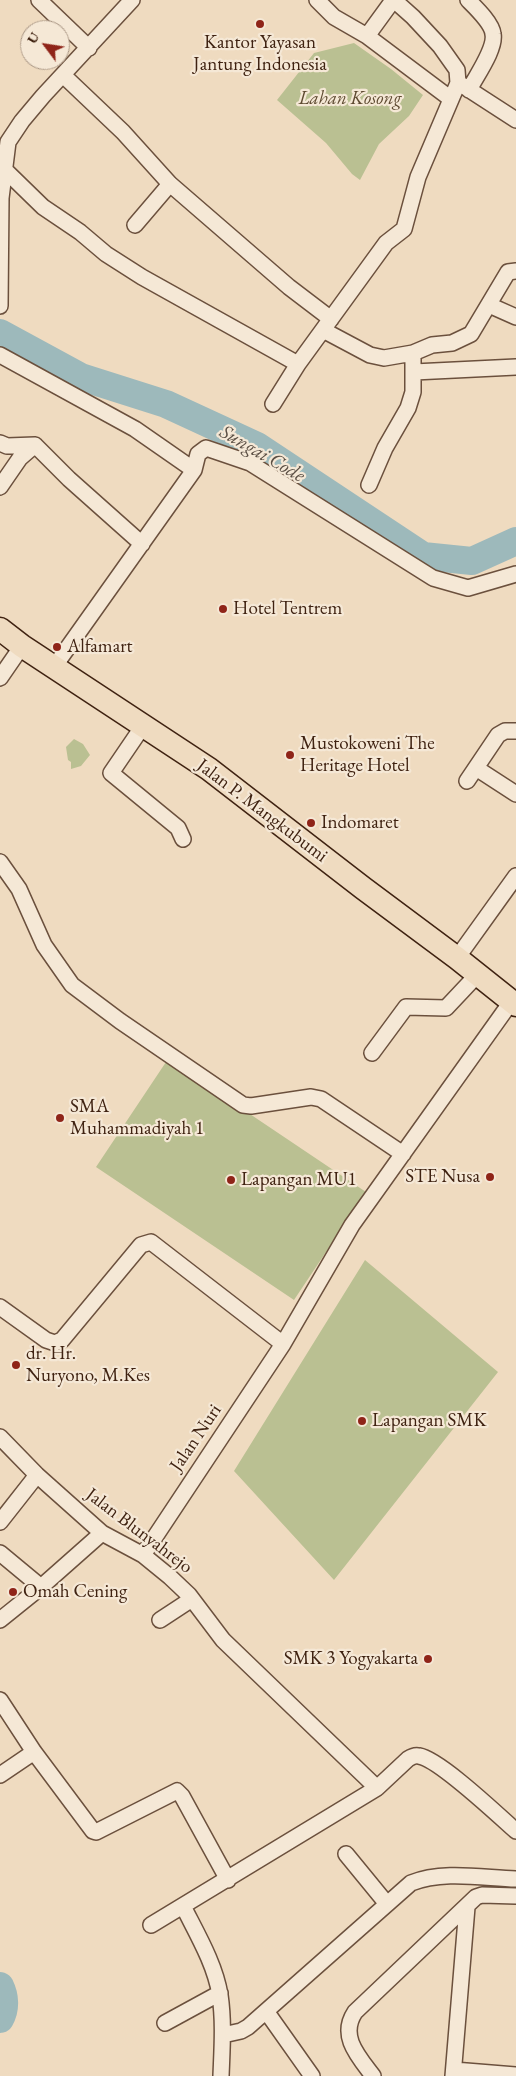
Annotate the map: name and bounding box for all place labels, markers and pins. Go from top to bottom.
marker: Kantor Yayasan Jantung Indonesia [254,18,266,30]
place label: Kantor Yayasan Jantung Indonesia [193,32,327,76]
place label: Hotel Tentrem [233,598,342,620]
marker: Hotel Tentrem [217,603,229,615]
place label: Alfamart [67,636,133,658]
marker: Alfamart [51,641,63,653]
place label: Mustokoweni The Heritage Hotel [300,733,435,777]
marker: Mustokoweni The Heritage Hotel [284,749,296,761]
place label: Indomaret [321,812,399,834]
marker: Indomaret [305,817,317,829]
place label: SMA Muhammadiyah 1 [70,1096,204,1140]
marker: SMA Muhammadiyah 1 [54,1112,66,1124]
place label: STE Nusa [405,1166,480,1188]
place label: Lapangan MU1 [241,1169,357,1191]
marker: STE Nusa [484,1171,496,1183]
marker: Lapangan MU1 [225,1174,237,1186]
place label: dr. Hr. Nuryono, M.Kes [26,1343,150,1387]
marker: dr. Hr. Nuryono, M.Kes [10,1359,22,1371]
place label: Lapangan SMK [372,1410,486,1432]
marker: Lapangan SMK [356,1415,368,1427]
place label: Omah Cening [23,1581,127,1603]
marker: Omah Cening [7,1586,19,1598]
place label: SMK 3 Yogyakarta [284,1648,418,1670]
marker: SMK 3 Yogyakarta [422,1653,434,1665]

